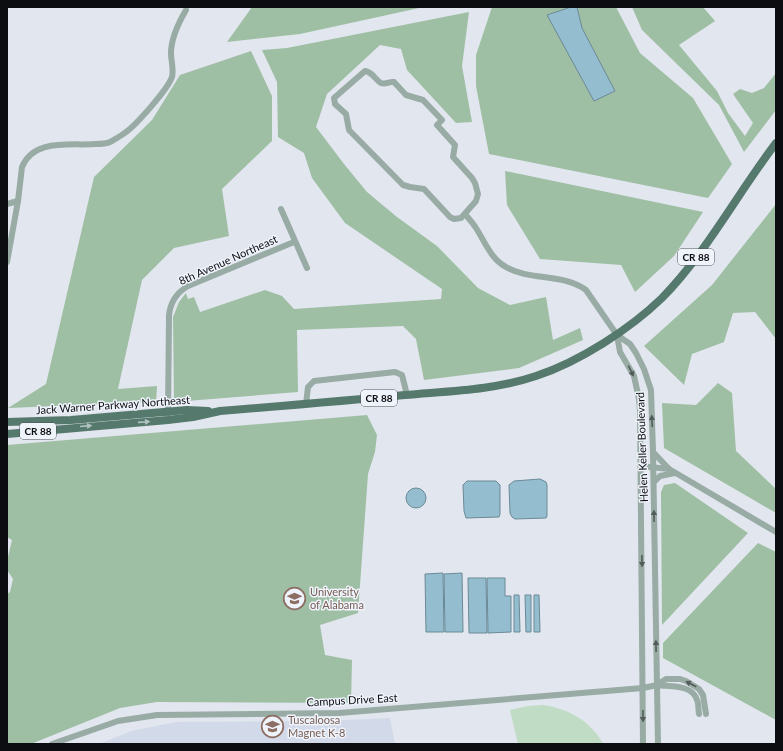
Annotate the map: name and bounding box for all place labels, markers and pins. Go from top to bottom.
school or university icon: University of Alabama [281,585,307,611]
place label: University of Alabama [310,585,364,611]
school or university icon: Tuscaloosa Magnet K-8 [259,713,285,739]
place label: Tuscaloosa Magnet K-8 [288,713,345,739]

